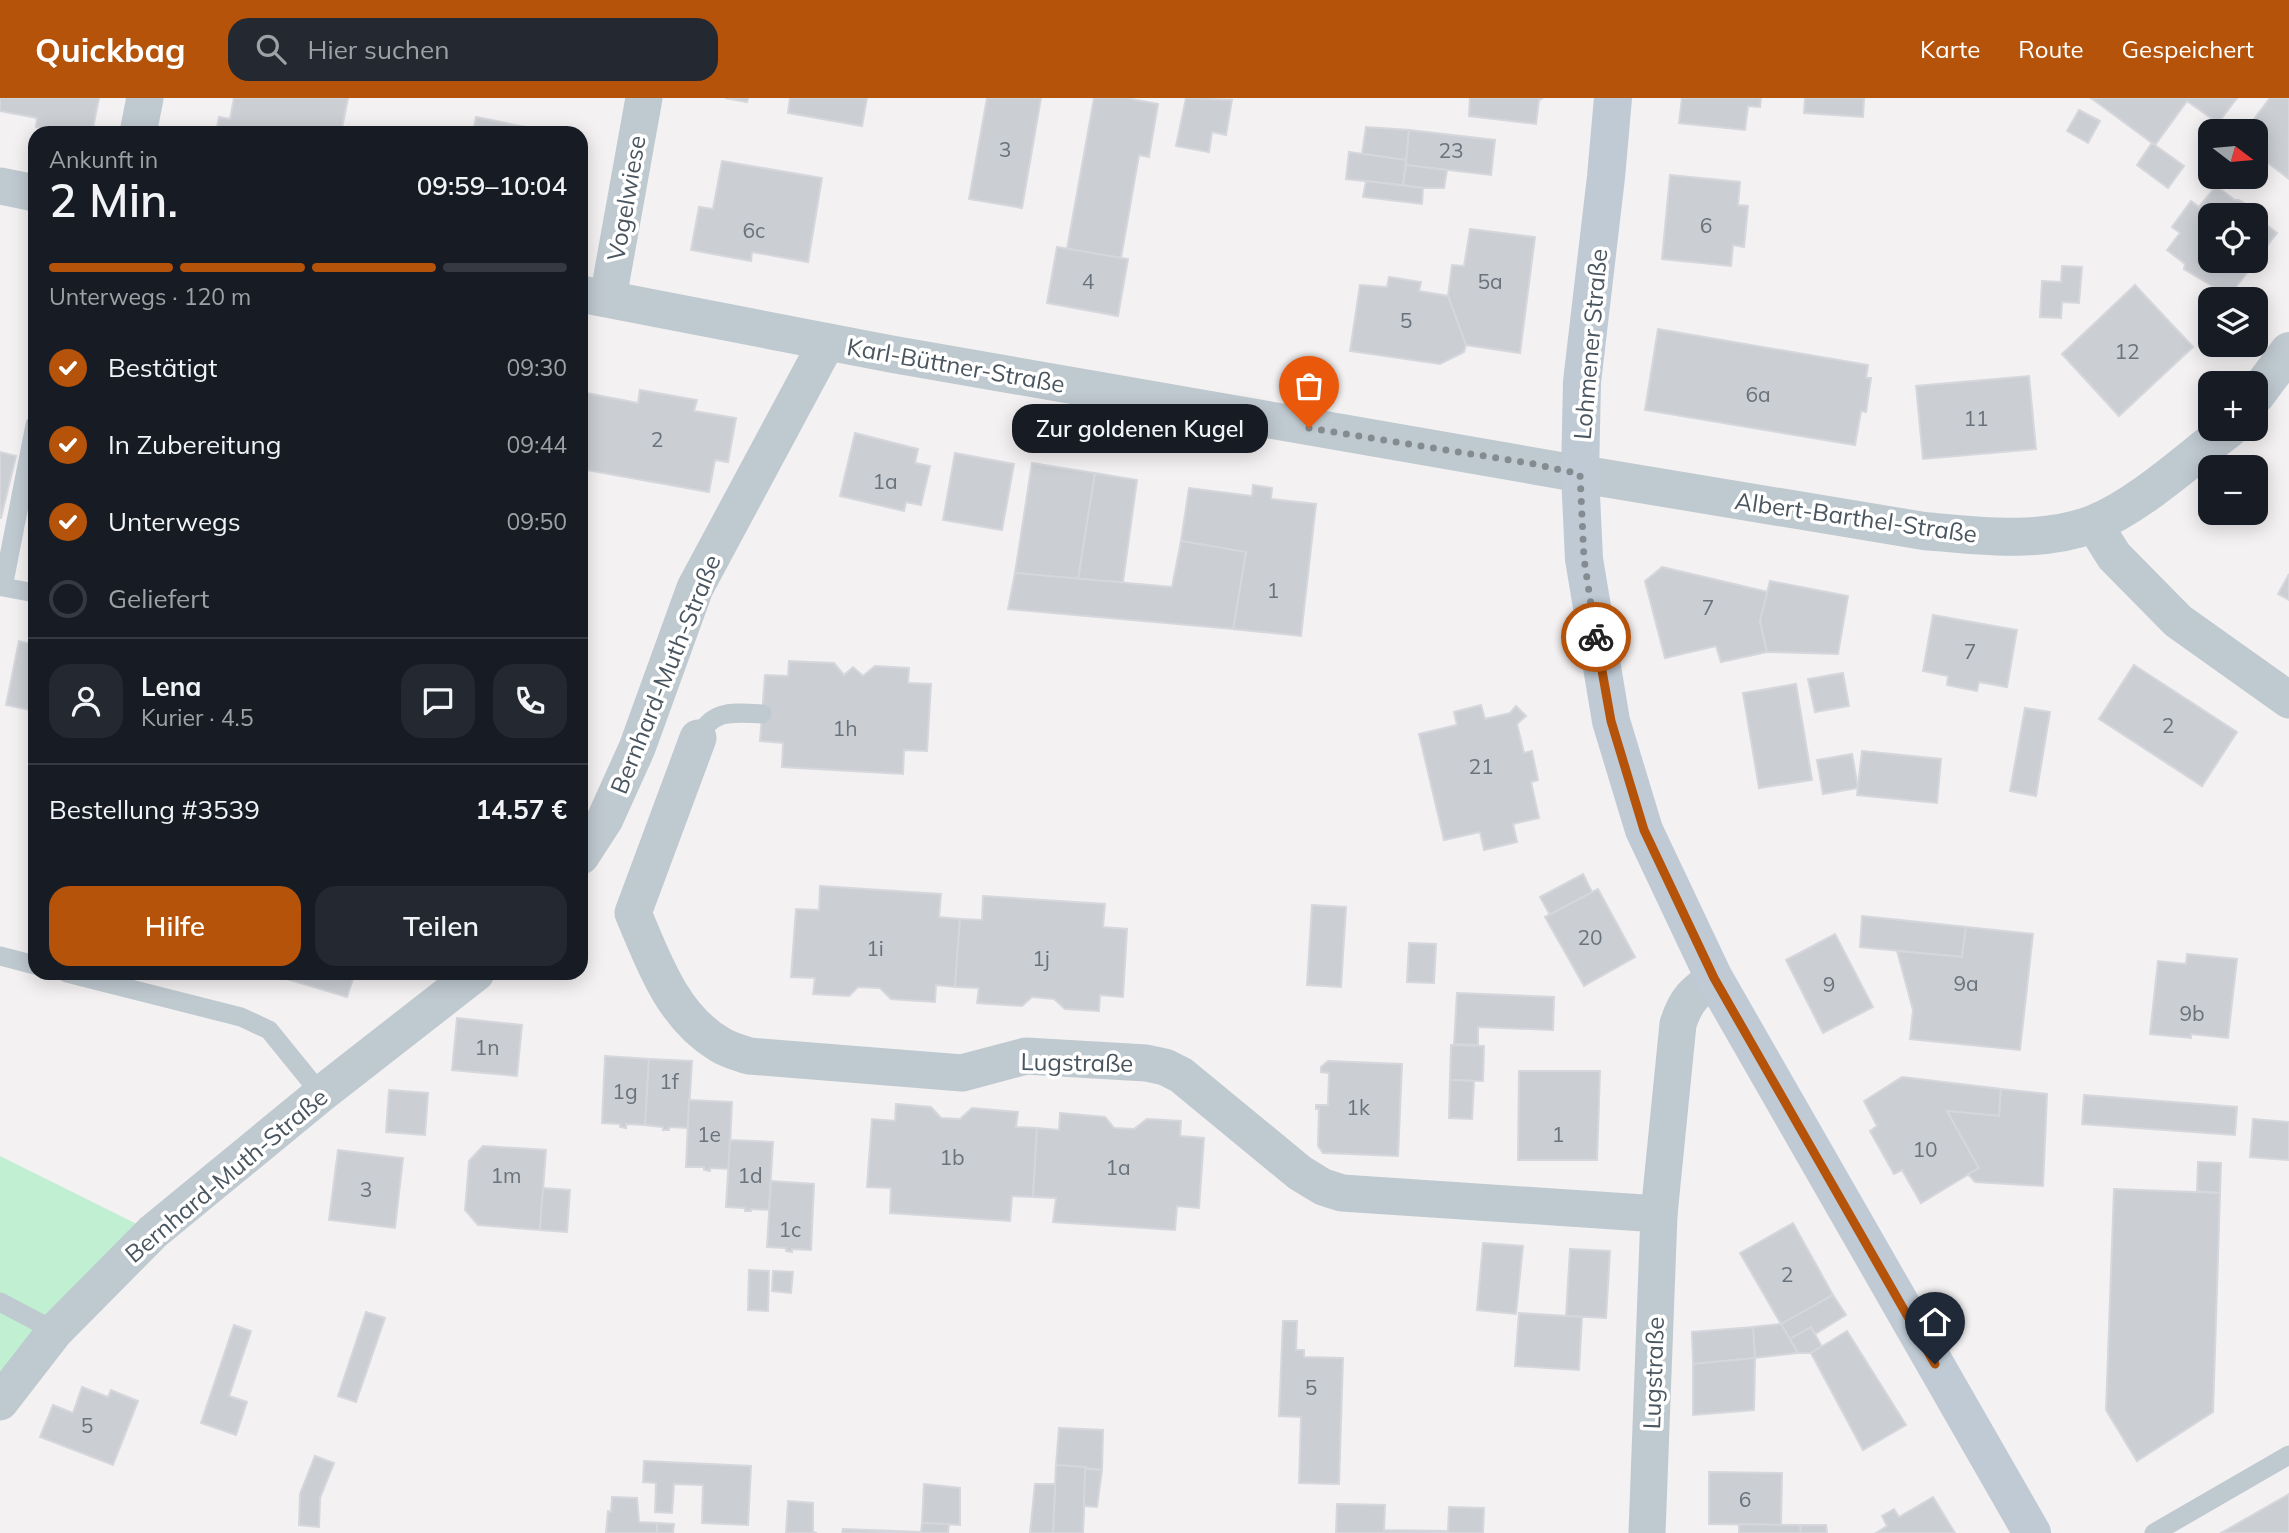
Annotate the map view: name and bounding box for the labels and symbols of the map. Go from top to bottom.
north arrow [2198,119,2268,189]
street label: Vogelwiese [600,133,652,263]
house number: 3 [999,136,1011,162]
house number: 23 [1438,137,1464,163]
house number: 6 [1700,212,1712,238]
house number: 6c [743,217,766,243]
street label: Lohmener Straße [1567,247,1613,441]
house number: 4 [1082,268,1095,294]
house number: 5a [1477,268,1503,294]
house number: 5 [1400,307,1412,333]
street label: Karl-Büttner-Straße [845,331,1067,399]
house number: 12 [2114,338,2140,364]
pin [1279,356,1339,428]
house number: 6a [1745,381,1771,407]
callout: Zur goldenen Kugel [1012,404,1267,452]
house number: 11 [1963,405,1989,431]
house number: 2 [651,426,663,452]
house number: 1a [872,468,898,494]
street label: Albert-Barthel-Straße [1733,485,1979,549]
street label: Bernhard-Muth-Straße [603,550,727,798]
house number: 1 [1267,577,1279,603]
house number: 7 [1702,594,1714,620]
courier [1561,602,1631,672]
house number: 7 [1964,638,1976,664]
house number: 2 [2162,712,2174,738]
house number: 1h [833,715,857,741]
house number: 21 [1468,753,1494,779]
house number: 20 [1577,924,1603,950]
house number: 1i [866,935,884,961]
house number: 1j [1032,945,1050,971]
house number: 9a [1953,970,1979,996]
house number: 9 [1823,971,1835,997]
house number: 9b [2179,1000,2205,1026]
house number: 1n [475,1034,499,1060]
street label: Lugstraße [1020,1046,1134,1078]
house number: 1f [659,1068,680,1094]
house number: 1g [612,1078,638,1104]
street label: Bernhard-Muth-Straße [119,1082,333,1268]
house number: 1k [1346,1094,1370,1120]
house number: 1e [697,1121,721,1147]
house number: 1 [1552,1121,1564,1147]
house number: 10 [1912,1136,1938,1162]
house number: 1b [939,1144,965,1170]
house number: 1a [1105,1154,1131,1180]
house number: 1m [490,1162,522,1188]
house number: 1d [737,1162,763,1188]
house number: 3 [360,1176,372,1202]
house number: 1c [779,1216,802,1242]
house number: 2 [1781,1261,1793,1287]
pin [1905,1292,1965,1364]
street label: Lugstraße [1636,1316,1670,1430]
house number: 5 [1305,1374,1317,1400]
house number: 5 [81,1412,93,1438]
house number: 6 [1739,1486,1751,1512]

